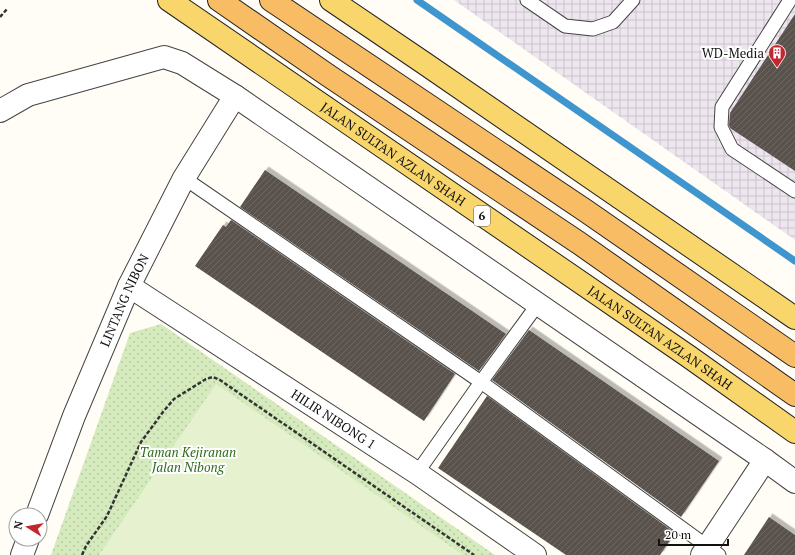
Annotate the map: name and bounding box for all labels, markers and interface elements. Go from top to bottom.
building icon: WD-Media [767,43,787,68]
place label: WD-Media [702,44,764,62]
street label: JALAN SULTAN AZLAN SHAH [317,98,470,210]
road number: 6 [474,206,490,226]
street label: LINTANG NIBON [95,250,153,349]
street label: JALAN SULTAN AZLAN SHAH [584,281,737,394]
street label: HILIR NIBONG 1 [288,385,379,453]
park label: Taman Kejiranan Jalan Nibong [140,443,236,476]
north arrow [8,507,48,547]
text: N [11,519,26,531]
scale bar [659,521,728,547]
text: 20 m [665,527,692,542]

